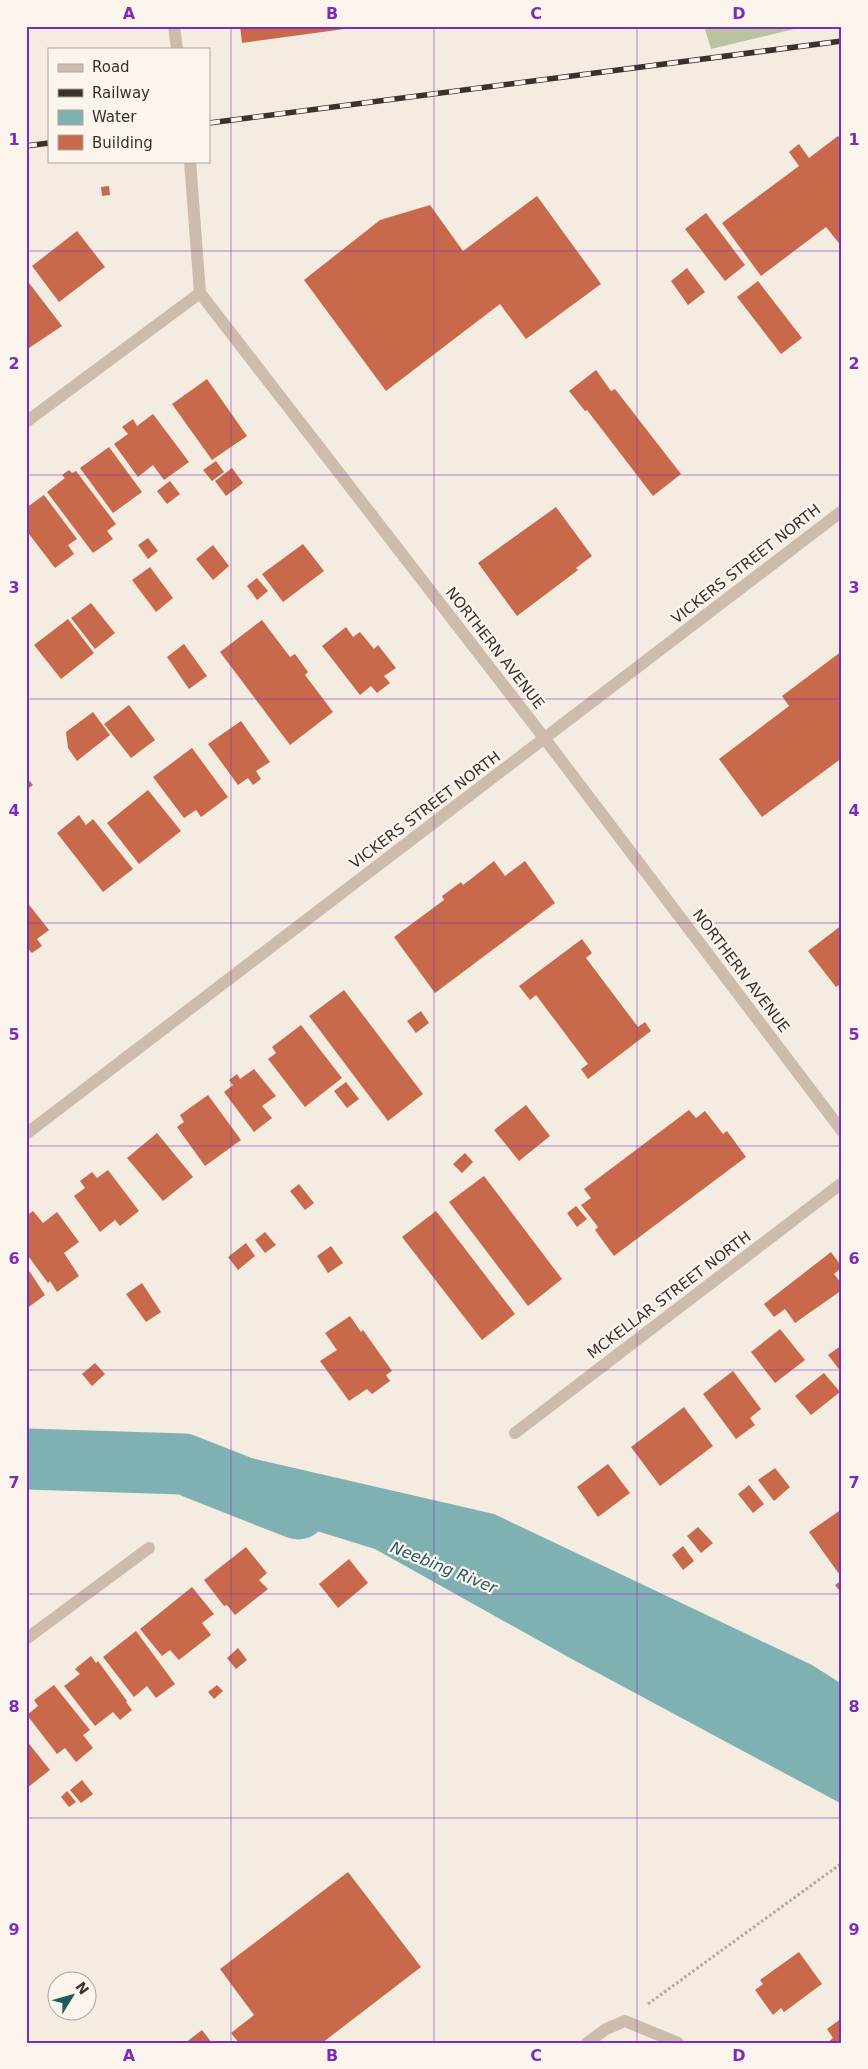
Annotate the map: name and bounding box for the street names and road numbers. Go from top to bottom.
street label: VICKERS STREET NORTH [668,500,824,628]
street label: NORTHERN AVENUE [442,584,548,712]
street label: VICKERS STREET NORTH [346,747,504,873]
street label: NORTHERN AVENUE [689,906,793,1036]
street label: MCKELLAR STREET NORTH [584,1228,754,1362]

